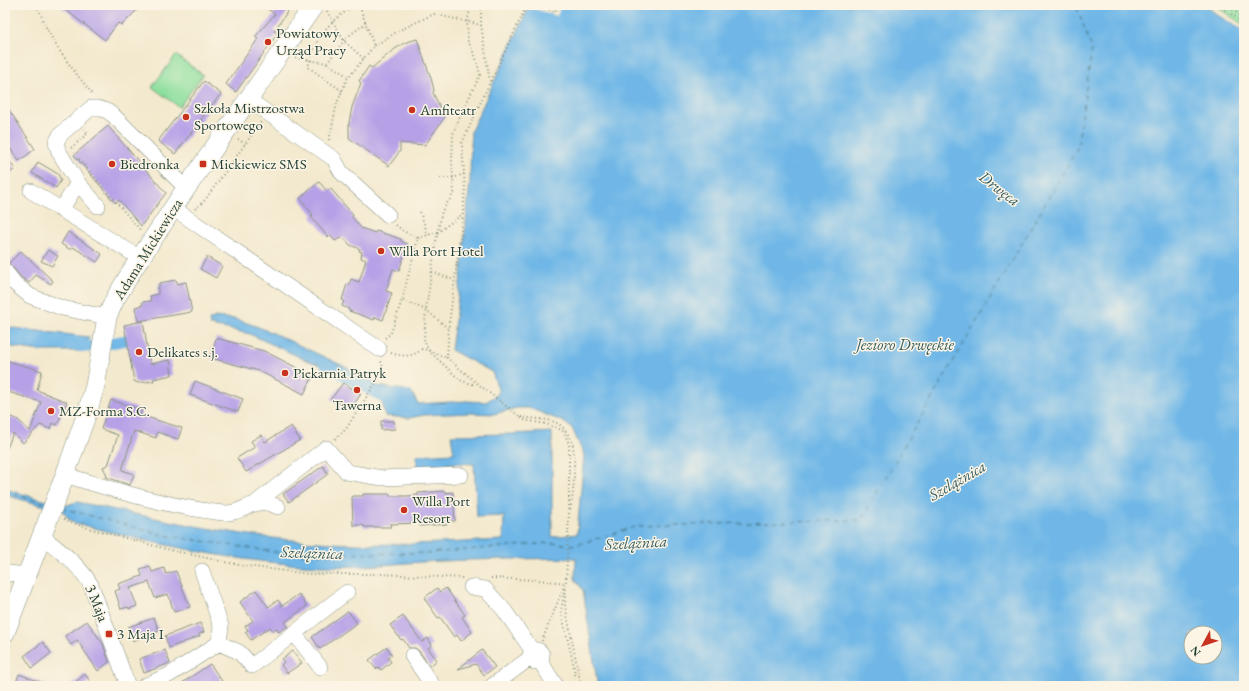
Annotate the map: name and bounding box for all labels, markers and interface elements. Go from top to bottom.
place label: Powiatowy Urząd Pracy [276,23,346,59]
marker: Powiatowy Urząd Pracy [263,37,273,47]
place label: Szkoła Mistrzostwa Sportowego [194,98,304,134]
place label: Amfiteatr [419,100,476,119]
marker: Amfiteatr [407,105,417,115]
marker: Szkoła Mistrzostwa Sportowego [181,112,191,122]
place label: Biedronka [120,154,179,173]
place label: Mickiewicz SMS [211,154,307,173]
marker: Biedronka [107,159,117,169]
marker: Mickiewicz SMS [198,159,208,169]
water label: Drwęca [974,165,1025,211]
street label: Adama Mickiewicza [108,195,186,304]
place label: Willa Port Hotel [389,241,484,260]
marker: Willa Port Hotel [376,246,386,256]
water label: Jezioro Drwęckie [853,334,954,355]
place label: Delikates s.j. [147,342,218,361]
marker: Delikates s.j. [134,347,144,357]
place label: Piekarnia Patryk [293,363,387,382]
marker: Piekarnia Patryk [280,368,290,378]
marker: Tawerna [352,385,362,395]
place label: Tawerna [333,395,381,414]
place label: MZ-Forma S.C. [59,401,150,420]
marker: MZ-Forma S.C. [46,406,56,416]
water label: Szelążnica [924,456,990,506]
place label: Willa Port Resort [412,491,470,527]
marker: Willa Port Resort [399,505,409,515]
water label: Szelążnica [603,530,668,555]
water label: Szelążnica [279,541,344,564]
street label: 3 Maja [81,581,114,624]
place label: 3 Maja I [117,624,164,643]
north arrow [1183,625,1223,665]
marker: 3 Maja I [104,629,114,639]
text: N [1187,643,1204,659]

